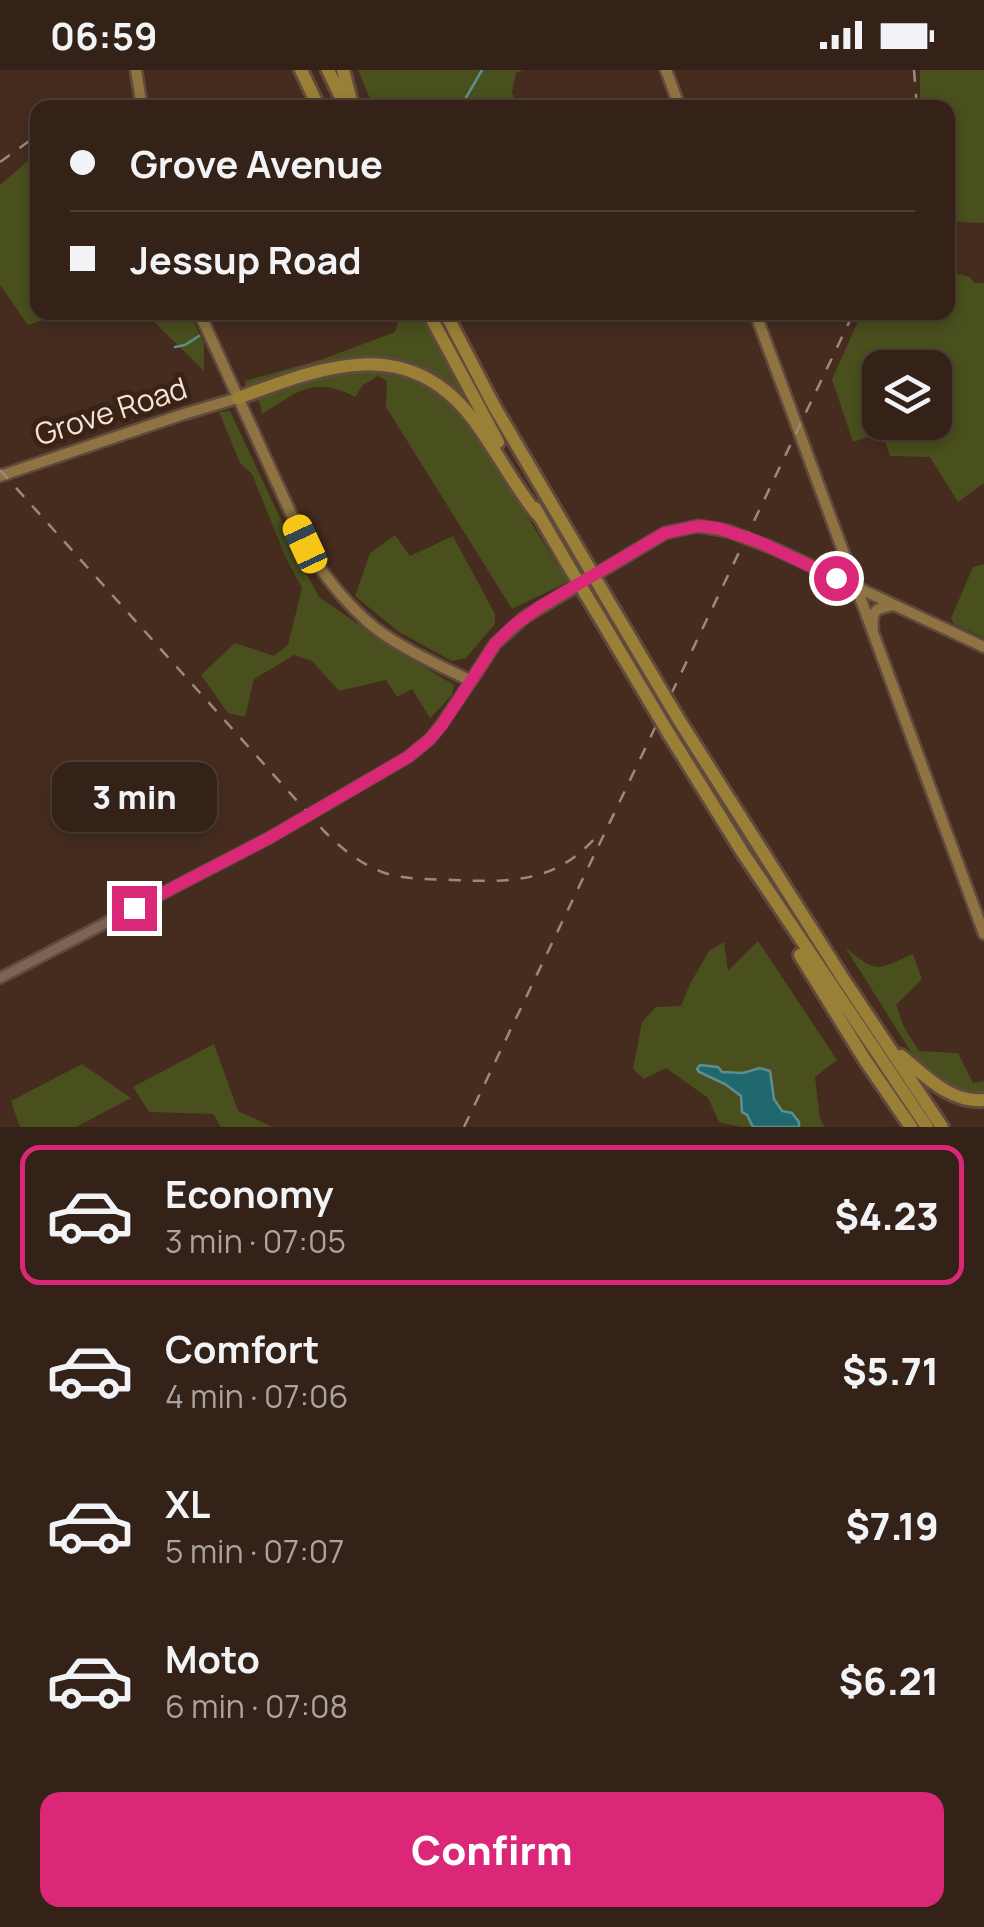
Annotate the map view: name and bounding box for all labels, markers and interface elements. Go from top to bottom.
text: 06:59 [50,9,158,61]
text: Grove Avenue [130,137,383,189]
text: Jessup Road [130,233,362,285]
map controls [862,350,952,440]
button: layers [862,350,952,440]
street label: Grove Road [29,367,192,454]
car [279,510,331,578]
route start [814,556,859,601]
callout: 3 min [52,763,216,833]
text: 3 min [92,775,177,819]
route end [112,886,157,931]
text: Economy [165,1167,334,1219]
icon: car [45,1170,135,1260]
text: $4.23 [834,1189,939,1241]
text: 3 min · 07:05 [165,1219,346,1263]
text: Comfort [165,1322,319,1374]
icon: car [45,1325,135,1415]
text: $5.71 [842,1344,939,1396]
text: 4 min · 07:06 [165,1374,348,1418]
text: XL [165,1477,210,1529]
icon: car [45,1480,135,1570]
text: $7.19 [845,1499,939,1551]
text: 5 min · 07:07 [165,1529,344,1573]
text: Moto [165,1632,260,1684]
icon: car [45,1635,135,1725]
text: $6.21 [839,1654,939,1706]
text: 6 min · 07:08 [165,1684,348,1728]
button: Confirm [40,1792,944,1907]

